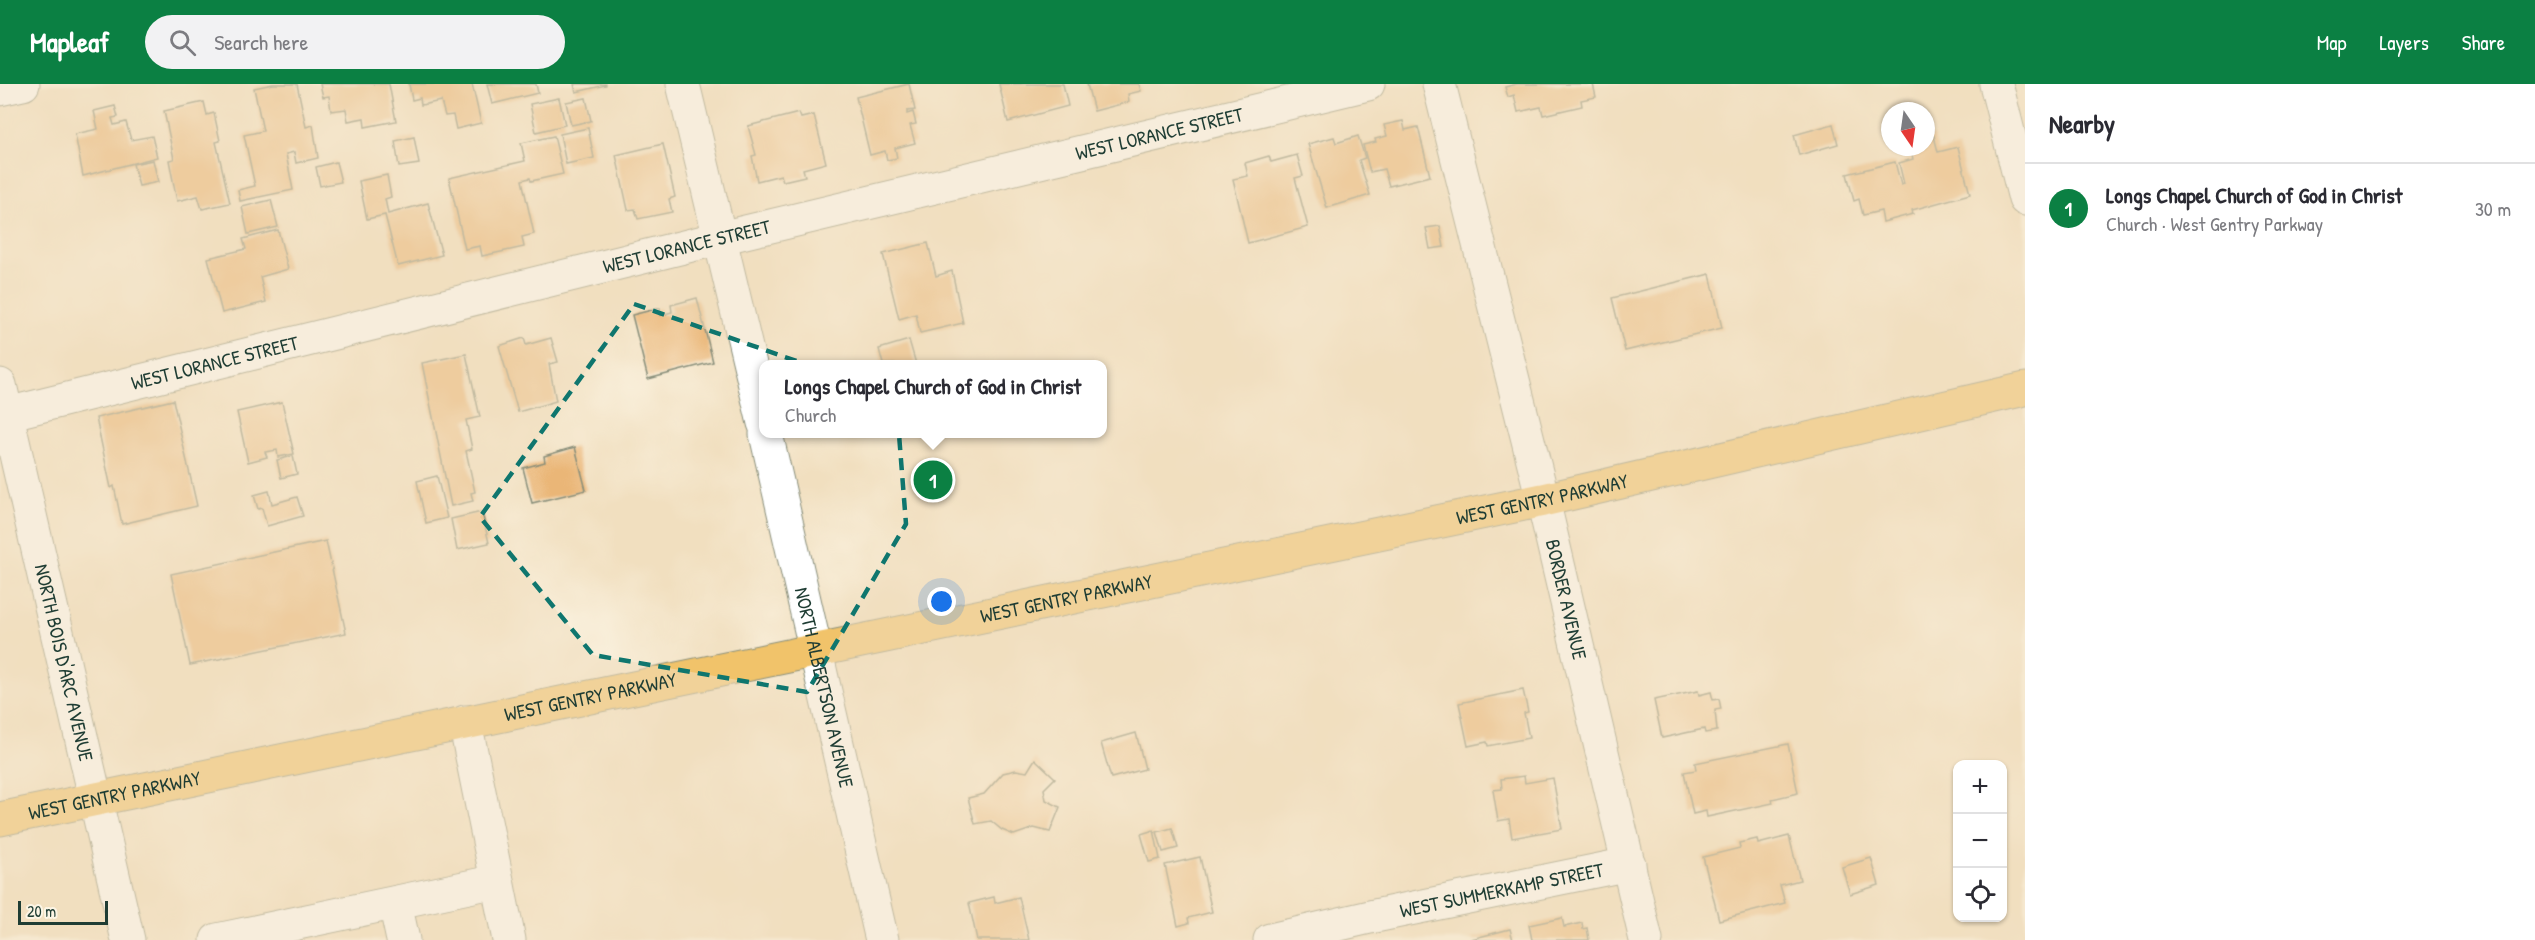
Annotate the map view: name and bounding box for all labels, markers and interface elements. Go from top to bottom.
search box [145,15,565,69]
text: Mapleaf [30,23,109,61]
icon: search [166,26,199,59]
text: Search here [214,27,308,57]
text: Map [2317,28,2346,57]
text: Layers [2379,28,2429,57]
text: Share [2462,28,2505,57]
street label: WEST LORANCE STREET [1073,100,1246,166]
north arrow [1881,102,1935,156]
text: Nearby [2049,106,2115,141]
text: Longs Chapel Church of God in Christ [2106,180,2402,210]
text: 1 [2065,195,2072,222]
text: 30 m [2475,195,2511,222]
text: Church · West Gentry Parkway [2106,210,2323,237]
street label: WEST LORANCE STREET [600,212,774,279]
street label: WEST LORANCE STREET [128,328,302,396]
popup [759,360,1107,438]
text: Longs Chapel Church of God in Christ [785,371,1081,401]
text: Church [785,401,836,428]
pin: 1 [914,458,952,502]
street label: WEST GENTRY PARKWAY [1454,467,1631,531]
street label: BORDER AVENUE [1540,537,1594,662]
street label: NORTH BOIS D'ARC AVENUE [29,561,100,764]
street label: WEST GENTRY PARKWAY [978,567,1155,629]
street label: NORTH ALBERTSON AVENUE [789,584,861,790]
your location [927,587,956,616]
street label: WEST GENTRY PARKWAY [502,665,679,727]
map controls [1953,760,2007,922]
button: + [1953,760,2007,814]
street label: WEST GENTRY PARKWAY [26,764,203,826]
button: − [1953,814,2007,868]
street label: WEST SUMMERKAMP STREET [1397,855,1606,924]
button: locate [1953,868,2007,922]
scale bar [18,898,108,926]
text: 20 m [27,900,56,922]

